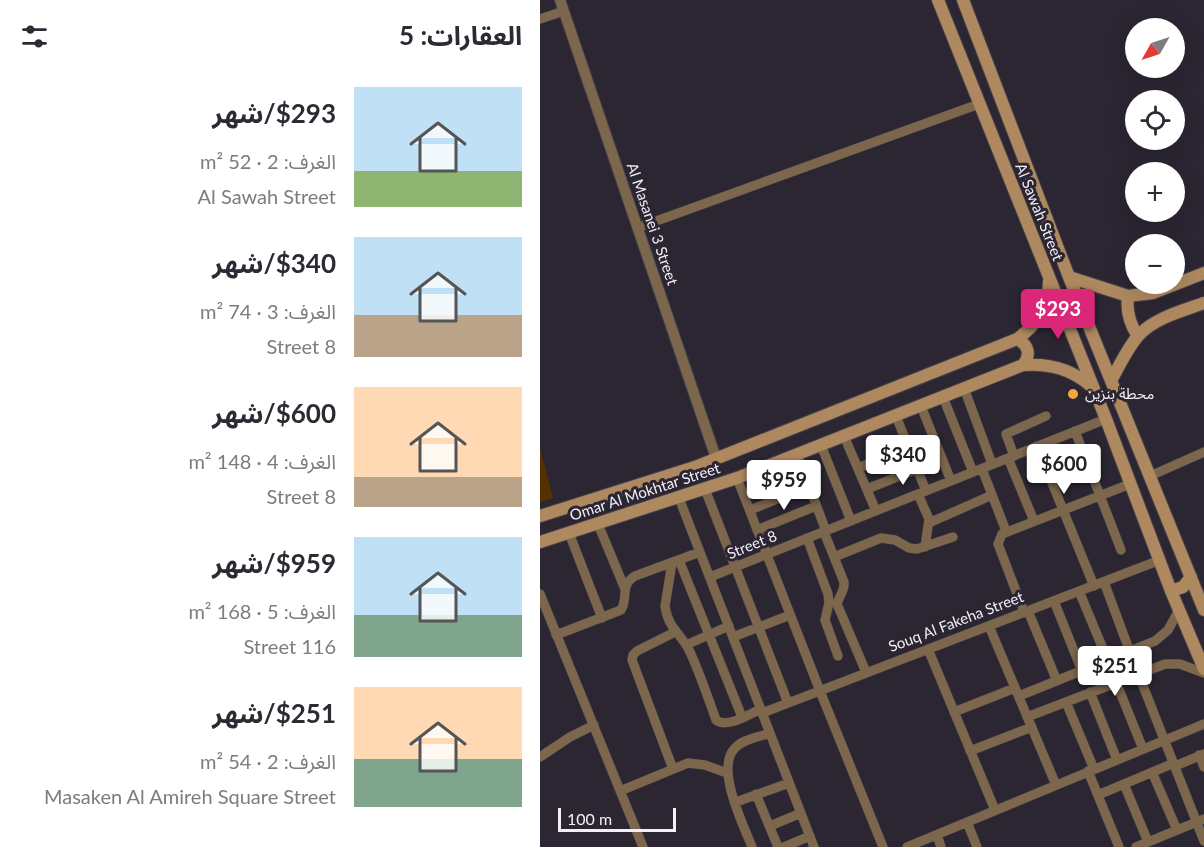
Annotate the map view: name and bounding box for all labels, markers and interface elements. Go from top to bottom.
north arrow [1125,18,1185,78]
map controls [1125,18,1185,294]
text: العقارات: 5 [399,19,522,51]
icon: filters [18,20,51,53]
button: locate [1125,90,1185,150]
text: $293/شهر [212,97,336,129]
icon: home [402,111,474,183]
text: الغرف: 2 · 52 m² [200,149,336,173]
street label: Al Masanei 3 Street [624,160,683,288]
street label: Al Sawah Street [1012,160,1068,264]
button: + [1125,162,1185,222]
text: Al Sawah Street [198,184,336,208]
button: − [1125,234,1185,294]
text: $340/شهر [212,247,336,279]
icon: home [402,261,474,333]
pin: $293 [1022,289,1094,340]
text: $293 [1035,296,1081,320]
text: الغرف: 3 · 74 m² [200,299,336,323]
text: Street 8 [267,334,336,358]
place label: محطة بنزين [1085,384,1154,403]
marker: محطة بنزين [1066,387,1080,401]
text: $600/شهر [212,397,336,429]
icon: home [402,411,474,483]
pin: $340 [867,435,939,486]
text: $340 [880,442,926,466]
pin: $600 [1028,444,1100,495]
text: الغرف: 4 · 148 m² [188,449,336,473]
text: $600 [1041,451,1087,475]
street label: Omar Al Mokhtar Street [567,458,723,524]
pin: $959 [748,460,820,511]
text: $959 [761,467,807,491]
text: Street 8 [267,484,336,508]
street label: Street 8 [724,526,779,562]
text: $959/شهر [212,547,336,579]
icon: home [402,561,474,633]
street label: Souq Al Fakeha Street [885,587,1026,655]
text: الغرف: 5 · 168 m² [188,599,336,623]
text: Street 116 [243,634,336,658]
pin: $251 [1079,646,1151,697]
text: $251 [1092,653,1138,677]
text: $251/شهر [212,697,336,729]
icon: home [402,711,474,783]
text: الغرف: 2 · 54 m² [200,749,336,773]
text: Masaken Al Amireh Square Street [44,784,336,808]
scale bar [558,805,676,832]
text: 100 m [567,809,612,828]

